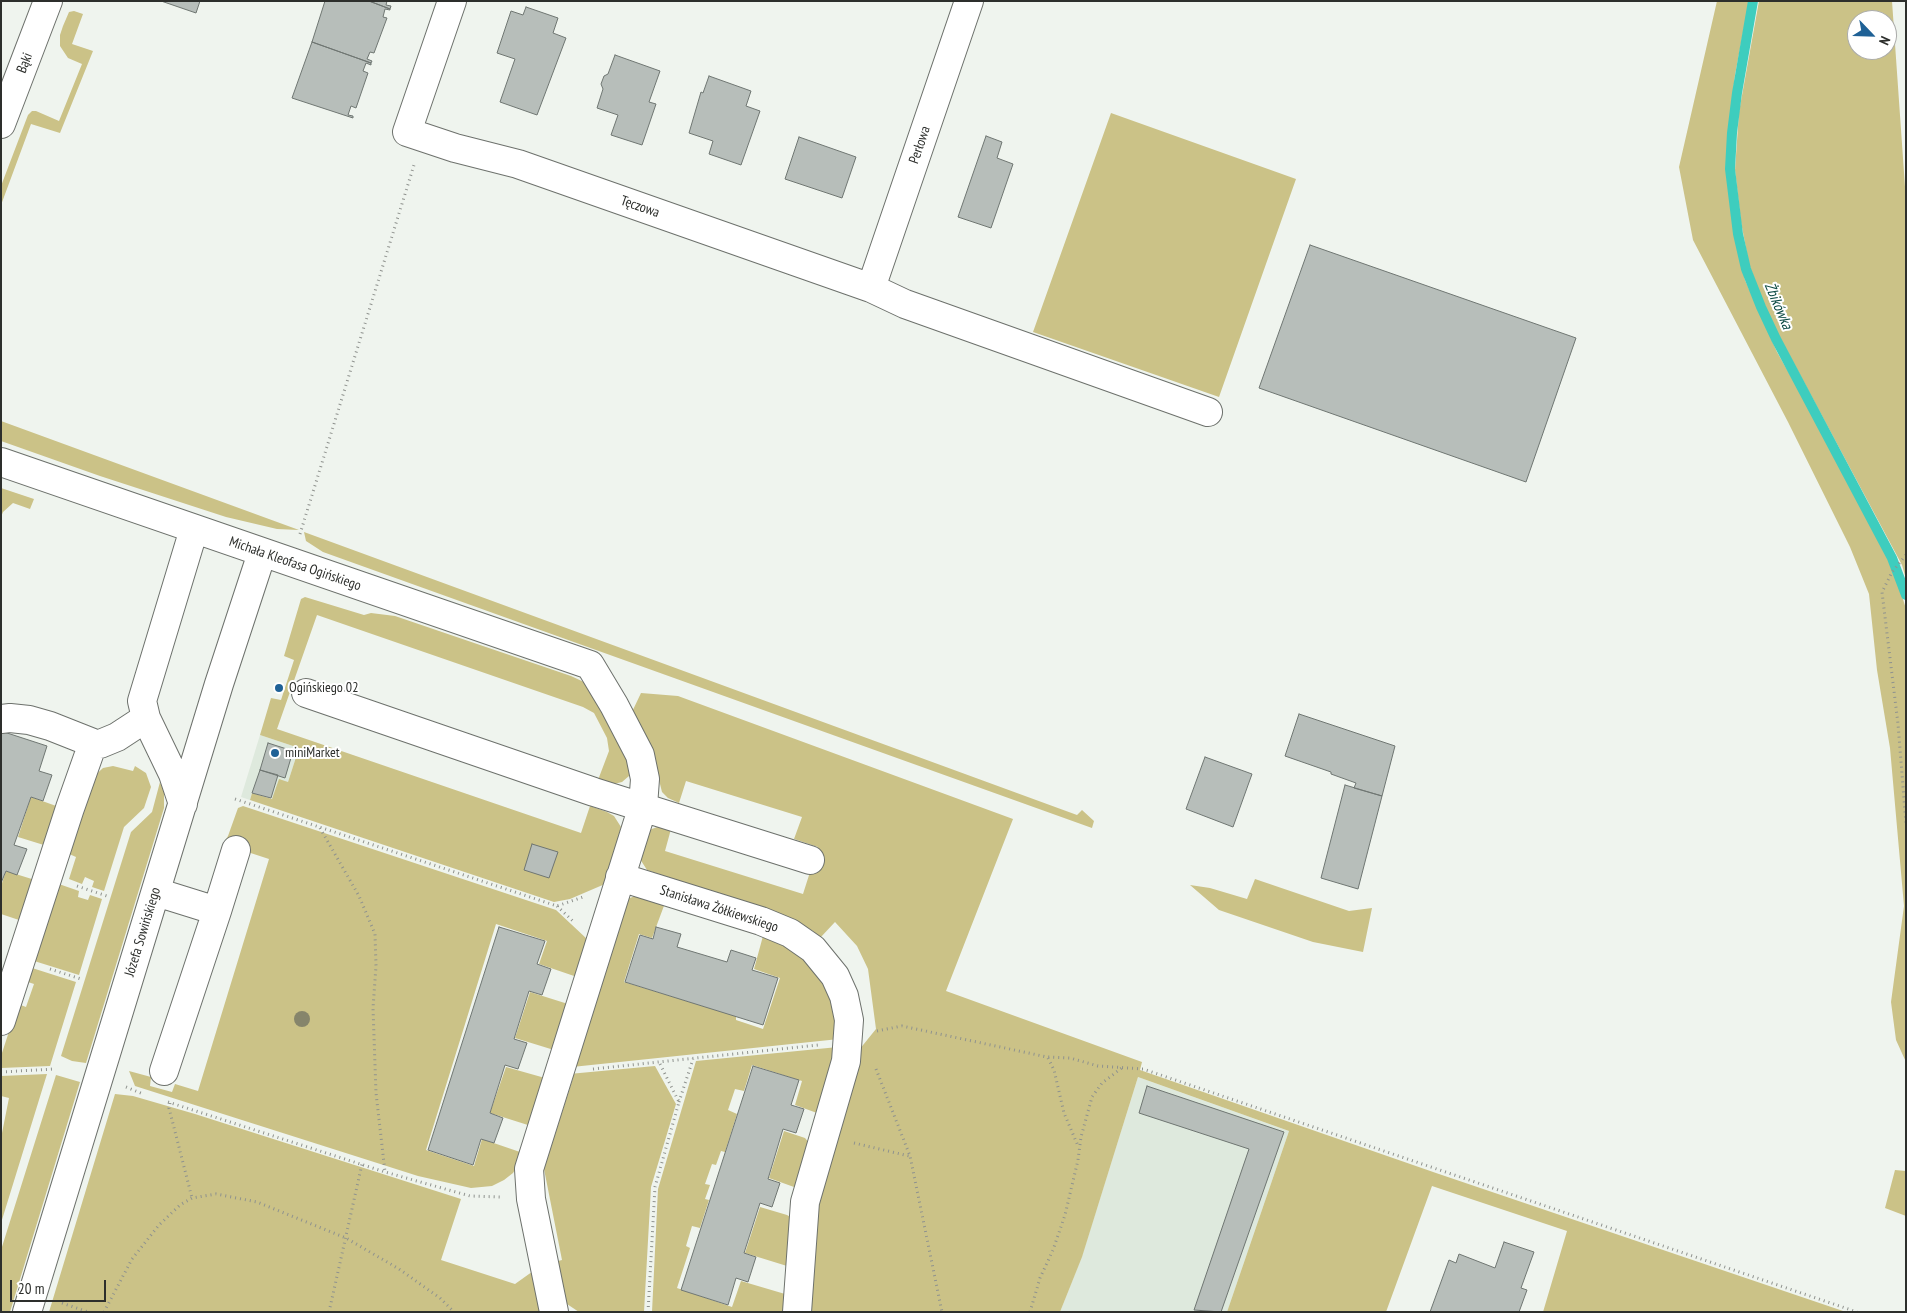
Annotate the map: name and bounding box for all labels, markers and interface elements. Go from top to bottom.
north arrow [1847,10,1897,60]
text: N [1875,34,1895,48]
street label: Bąki [13,50,37,76]
street label: Perłowa [906,124,934,166]
street label: Tęczowa [618,193,662,221]
water label: Żbikówka [1760,280,1796,332]
street label: Michała Kleofasa Ogińskiego [227,533,363,595]
place label: Ogińskiego 02 [289,680,358,696]
marker: Ogińskiego 02 [273,682,285,694]
place label: miniMarket [285,745,340,761]
marker: miniMarket [269,747,281,759]
street label: Stanisława Żółkiewskiego [658,882,780,936]
street label: Józefa Sowińskiego [121,885,165,979]
scale bar [12,1270,109,1302]
text: 20 m [18,1279,44,1298]

